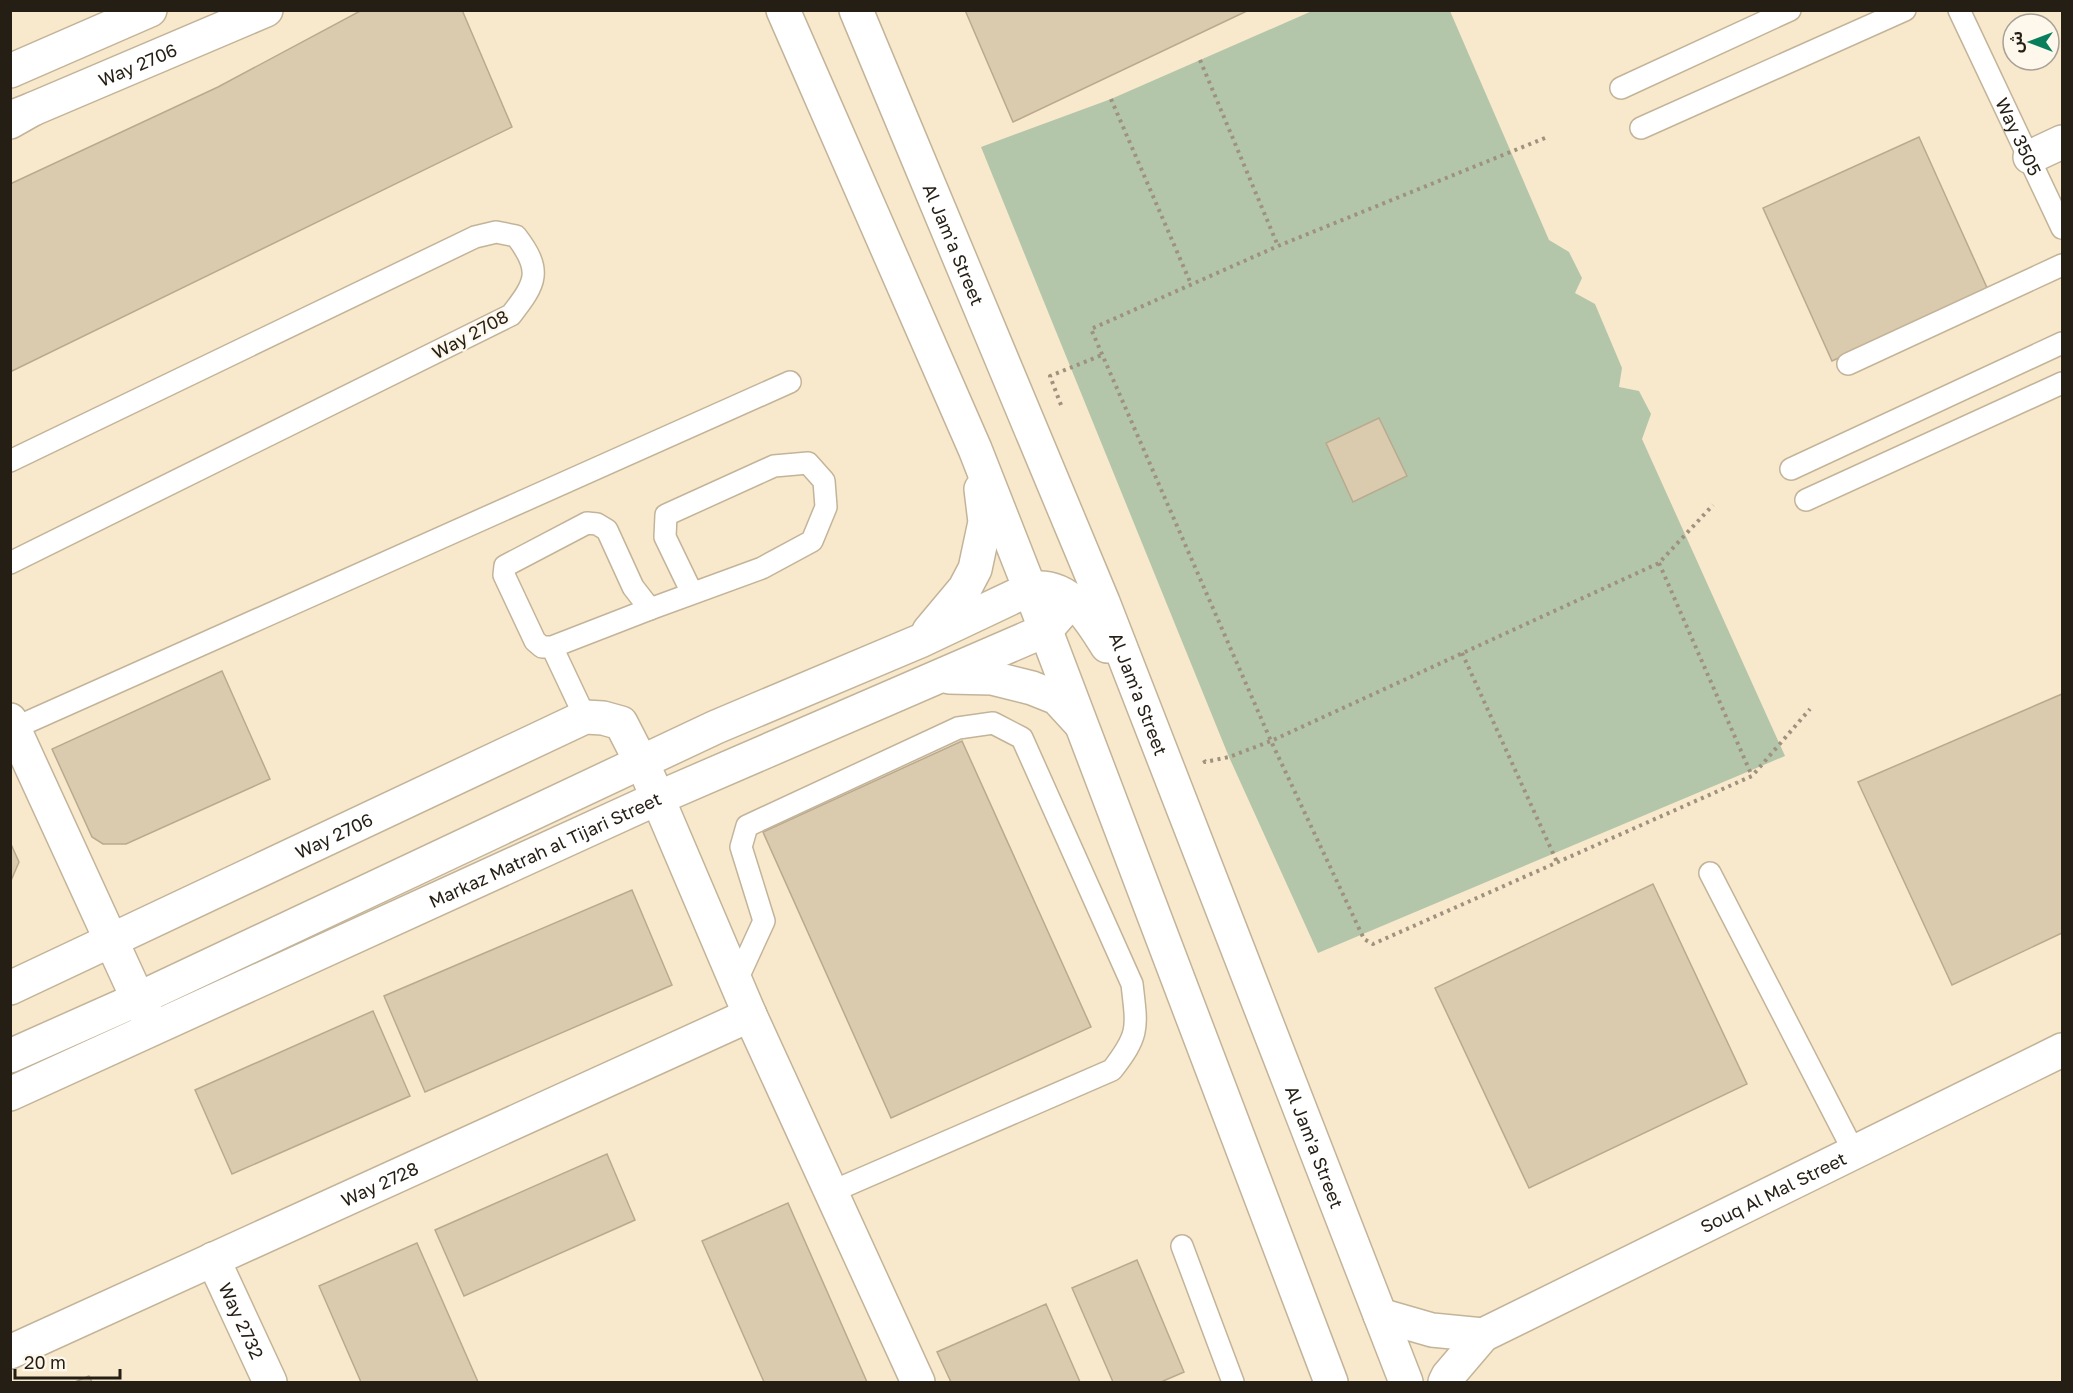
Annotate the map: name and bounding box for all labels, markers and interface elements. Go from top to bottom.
north arrow [2001,12,2061,72]
text: ش [2006,31,2026,53]
street label: Way 2706 [95,38,180,91]
street label: Way 3505 [1991,94,2047,179]
street label: Al Jam'a Street [919,180,989,309]
street label: Way 2708 [428,305,512,363]
street label: Al Jam'a Street [1105,629,1172,758]
street label: Markaz Matrah al Tijari Street [425,787,664,912]
street label: Way 2706 [292,808,376,863]
street label: Al Jam'a Street [1281,1082,1348,1211]
street label: Souq Al Mal Street [1696,1147,1850,1237]
street label: Way 2728 [337,1157,422,1211]
street label: Way 2732 [214,1279,269,1363]
scale bar [15,1342,120,1380]
text: 20 m [24,1351,66,1373]

